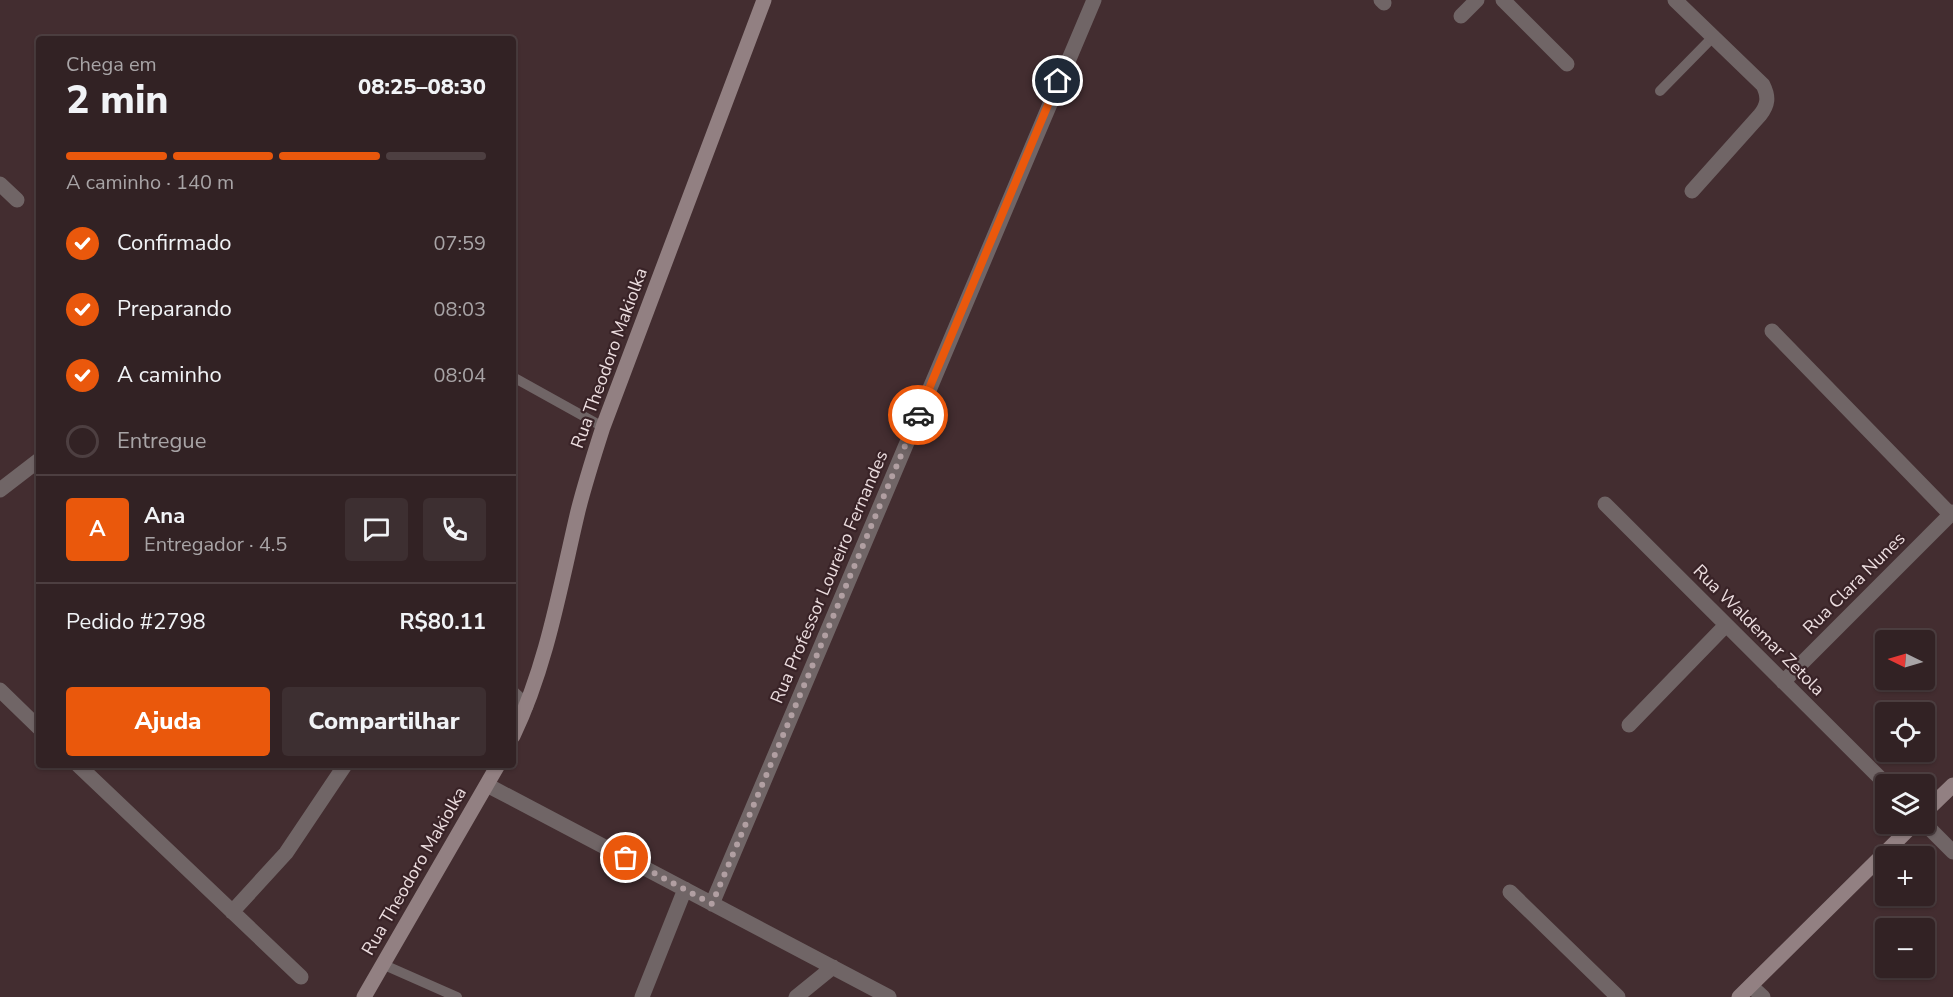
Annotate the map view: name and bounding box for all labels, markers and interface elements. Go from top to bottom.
text: Chega em [66,51,157,78]
pin [1032,55,1083,106]
icon: home [1041,64,1074,97]
text: 08:25–08:30 [358,72,486,102]
text: 2 min [66,74,169,127]
text: A caminho · 140 m [66,169,234,196]
icon: check [66,227,99,260]
text: Confirmado [117,228,232,258]
text: 07:59 [433,230,486,257]
street label: Rua Theodoro Makiolka [565,264,653,452]
icon: check [66,293,99,326]
text: Preparando [117,294,232,324]
text: 08:03 [433,296,486,323]
icon: check [66,359,99,392]
text: A caminho [117,360,222,390]
text: 08:04 [433,362,486,389]
courier [888,385,948,445]
icon: car [902,399,935,432]
text: Entregue [117,426,206,456]
street label: Rua Professor Loureiro Fernandes [765,447,893,707]
button: chat [345,498,408,561]
button: phone [423,498,486,561]
text: Ana [144,501,185,531]
text: A [89,514,106,544]
street label: Rua Clara Nunes [1798,527,1910,639]
text: Entregador · 4.5 [144,531,287,558]
street label: Rua Waldemar Zetola [1688,559,1830,701]
text: Pedido #2798 [66,607,206,637]
text: R$80.11 [399,607,486,637]
north arrow [1875,630,1935,690]
map controls [1875,630,1935,978]
button: Ajuda [66,687,270,756]
button: Compartilhar [282,687,486,756]
button: locate [1875,702,1935,762]
button: layers [1875,774,1935,834]
street label: Rua Theodoro Makiolka [356,783,472,959]
pin [600,832,651,883]
icon: bag [609,841,642,874]
button: + [1875,846,1935,906]
button: − [1875,918,1935,978]

